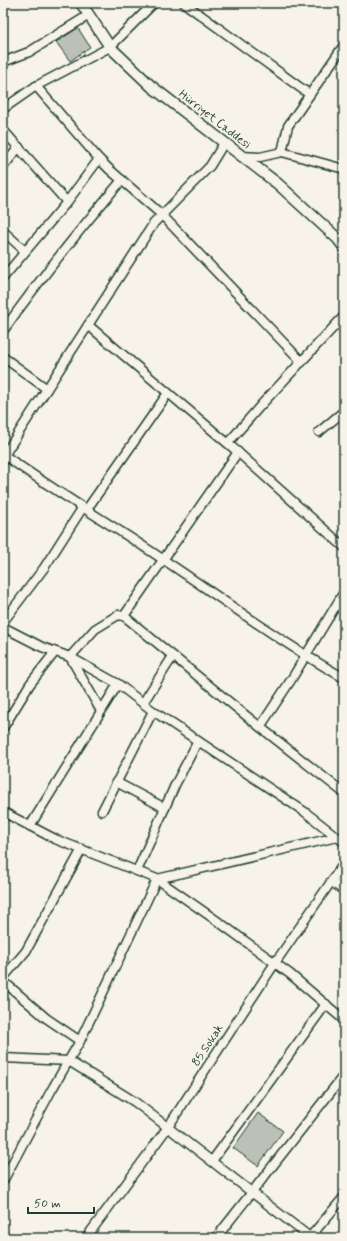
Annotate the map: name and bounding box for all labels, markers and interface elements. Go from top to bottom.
street label: Hürriyet Caddesi [175,87,254,153]
street label: 85 Sokak [188,1022,227,1070]
scale bar [28,1189,94,1215]
text: 50 m [34,1196,61,1212]

